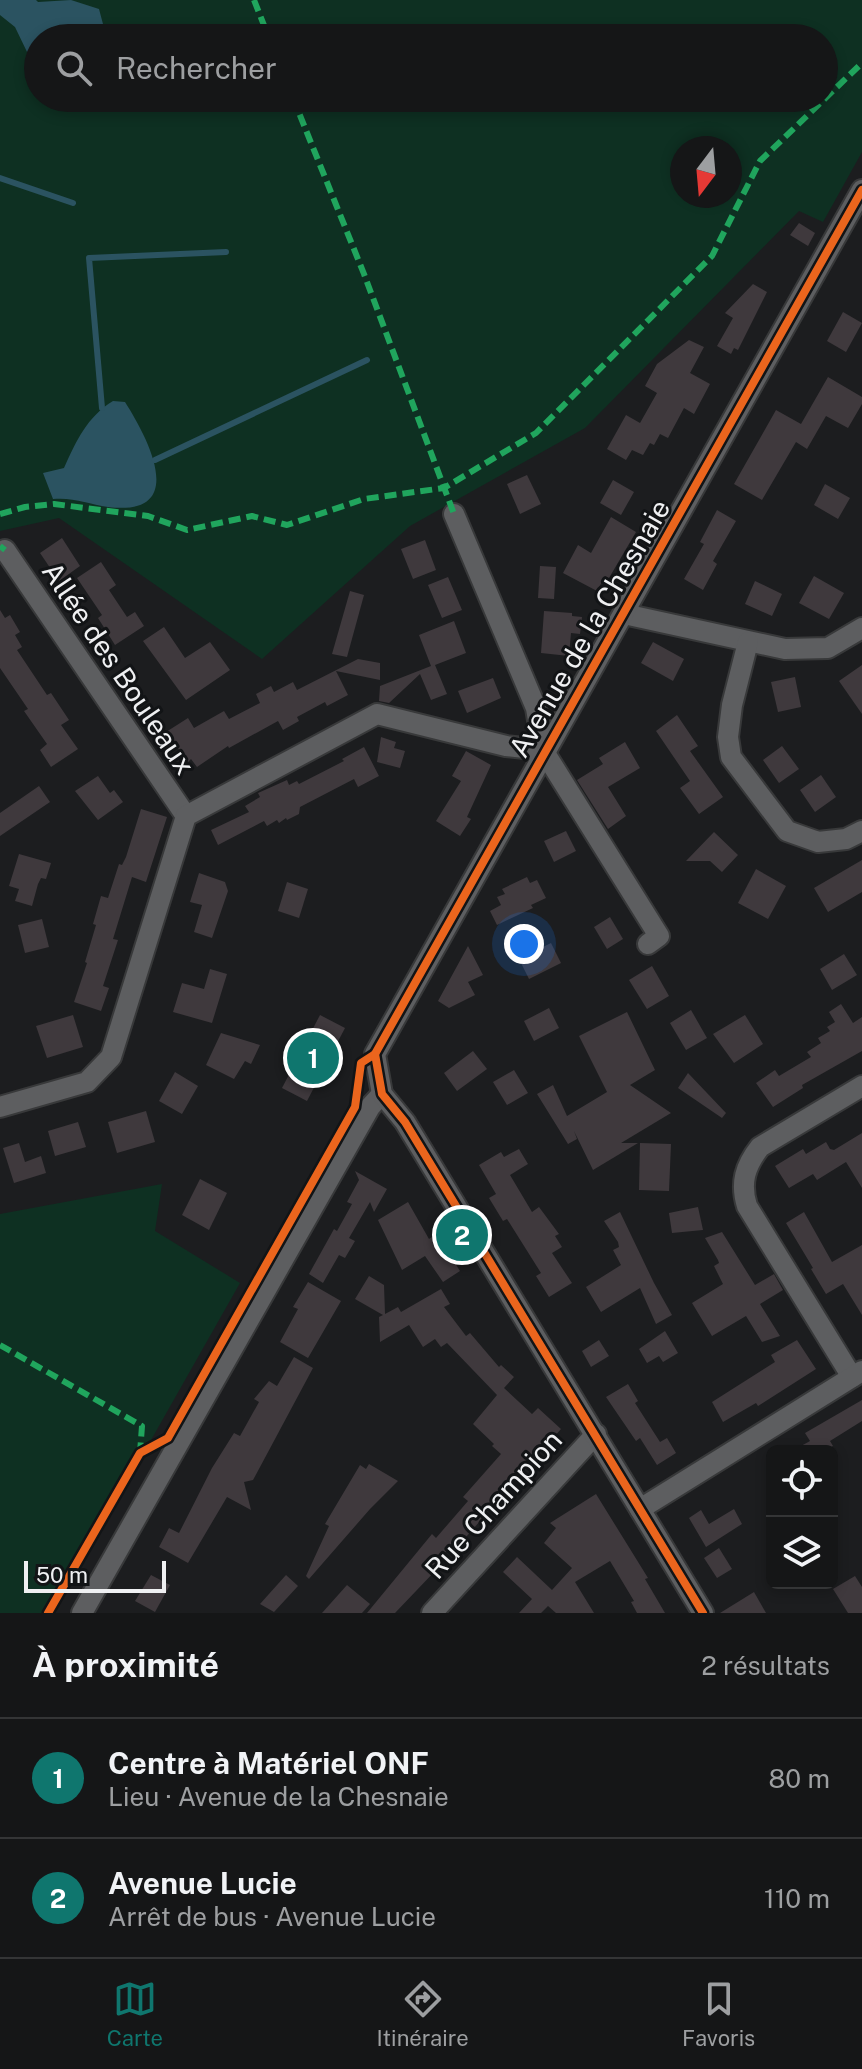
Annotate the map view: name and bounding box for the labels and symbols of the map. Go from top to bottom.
north arrow [670,136,742,208]
street label: Avenue de la Chesnaie [502,493,676,763]
street label: Allée des Bouleaux [36,555,202,781]
your location [504,924,544,964]
pin: 1 [287,1028,339,1088]
pin: 2 [436,1205,488,1265]
street label: Rue Champion [418,1423,568,1585]
scale bar [24,1557,166,1593]

